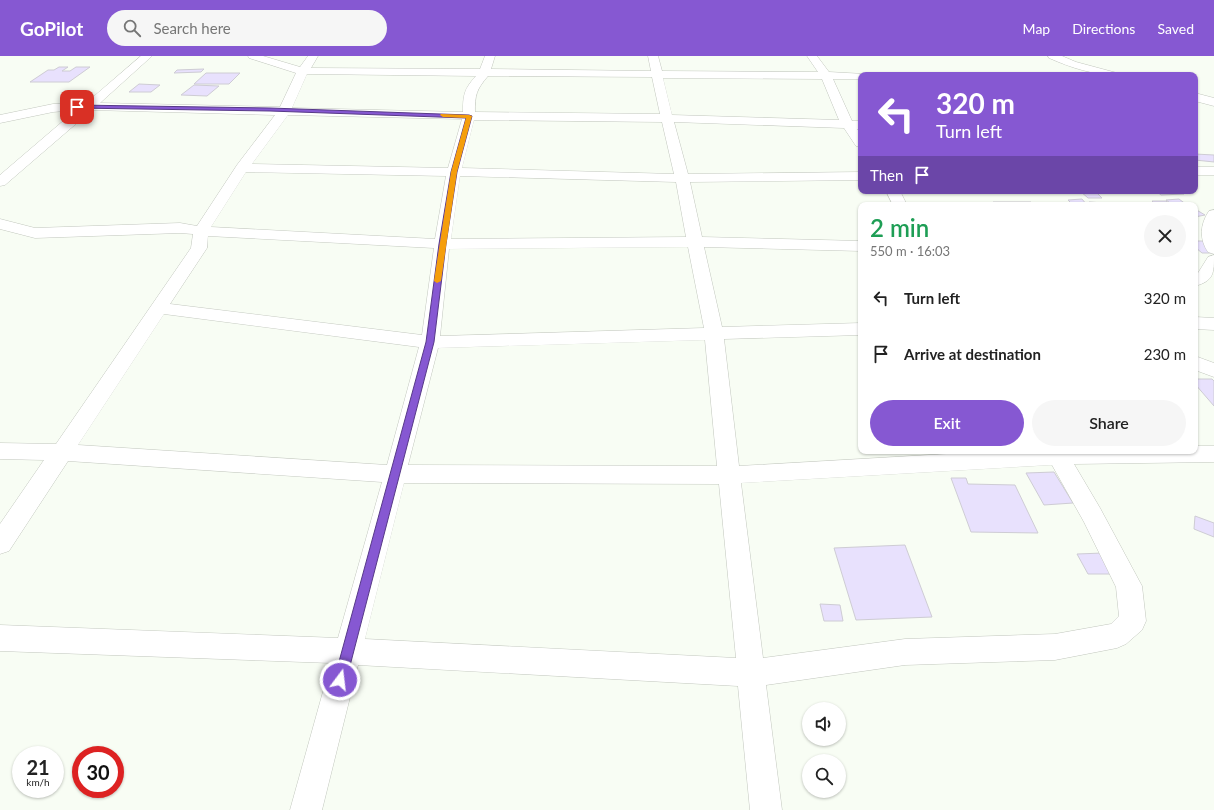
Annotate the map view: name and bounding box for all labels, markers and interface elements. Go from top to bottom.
search box [107,10,387,46]
text: GoPilot [20,17,83,40]
icon: search [121,17,143,39]
text: Search here [153,19,231,37]
text: Map [1023,20,1050,37]
text: Directions [1072,20,1135,37]
text: Saved [1157,20,1194,37]
text: 320 m [936,86,1015,120]
icon: left [870,88,922,140]
pin [60,90,94,124]
icon: arrive [66,96,88,118]
text: Turn left [936,120,1002,142]
icon: arrive [911,164,933,186]
text: Then [870,166,903,184]
text: 2 min [870,213,929,242]
button: close [1144,215,1186,257]
text: 550 m · 16:03 [870,243,950,259]
icon: left [870,287,892,309]
text: Turn left [904,289,960,307]
text: 320 m [1144,289,1186,307]
icon: arrive [870,343,892,365]
text: Arrive at destination [904,345,1041,363]
text: 230 m [1144,345,1186,363]
button: Exit [870,400,1024,446]
button: Share [1032,400,1186,446]
position arrow [319,659,361,701]
map controls [802,702,846,798]
button: sound [802,702,846,746]
speed limit sign: 30 [72,746,124,798]
button: search [802,754,846,798]
text: 21 [26,755,50,779]
text: km/h [26,776,50,788]

